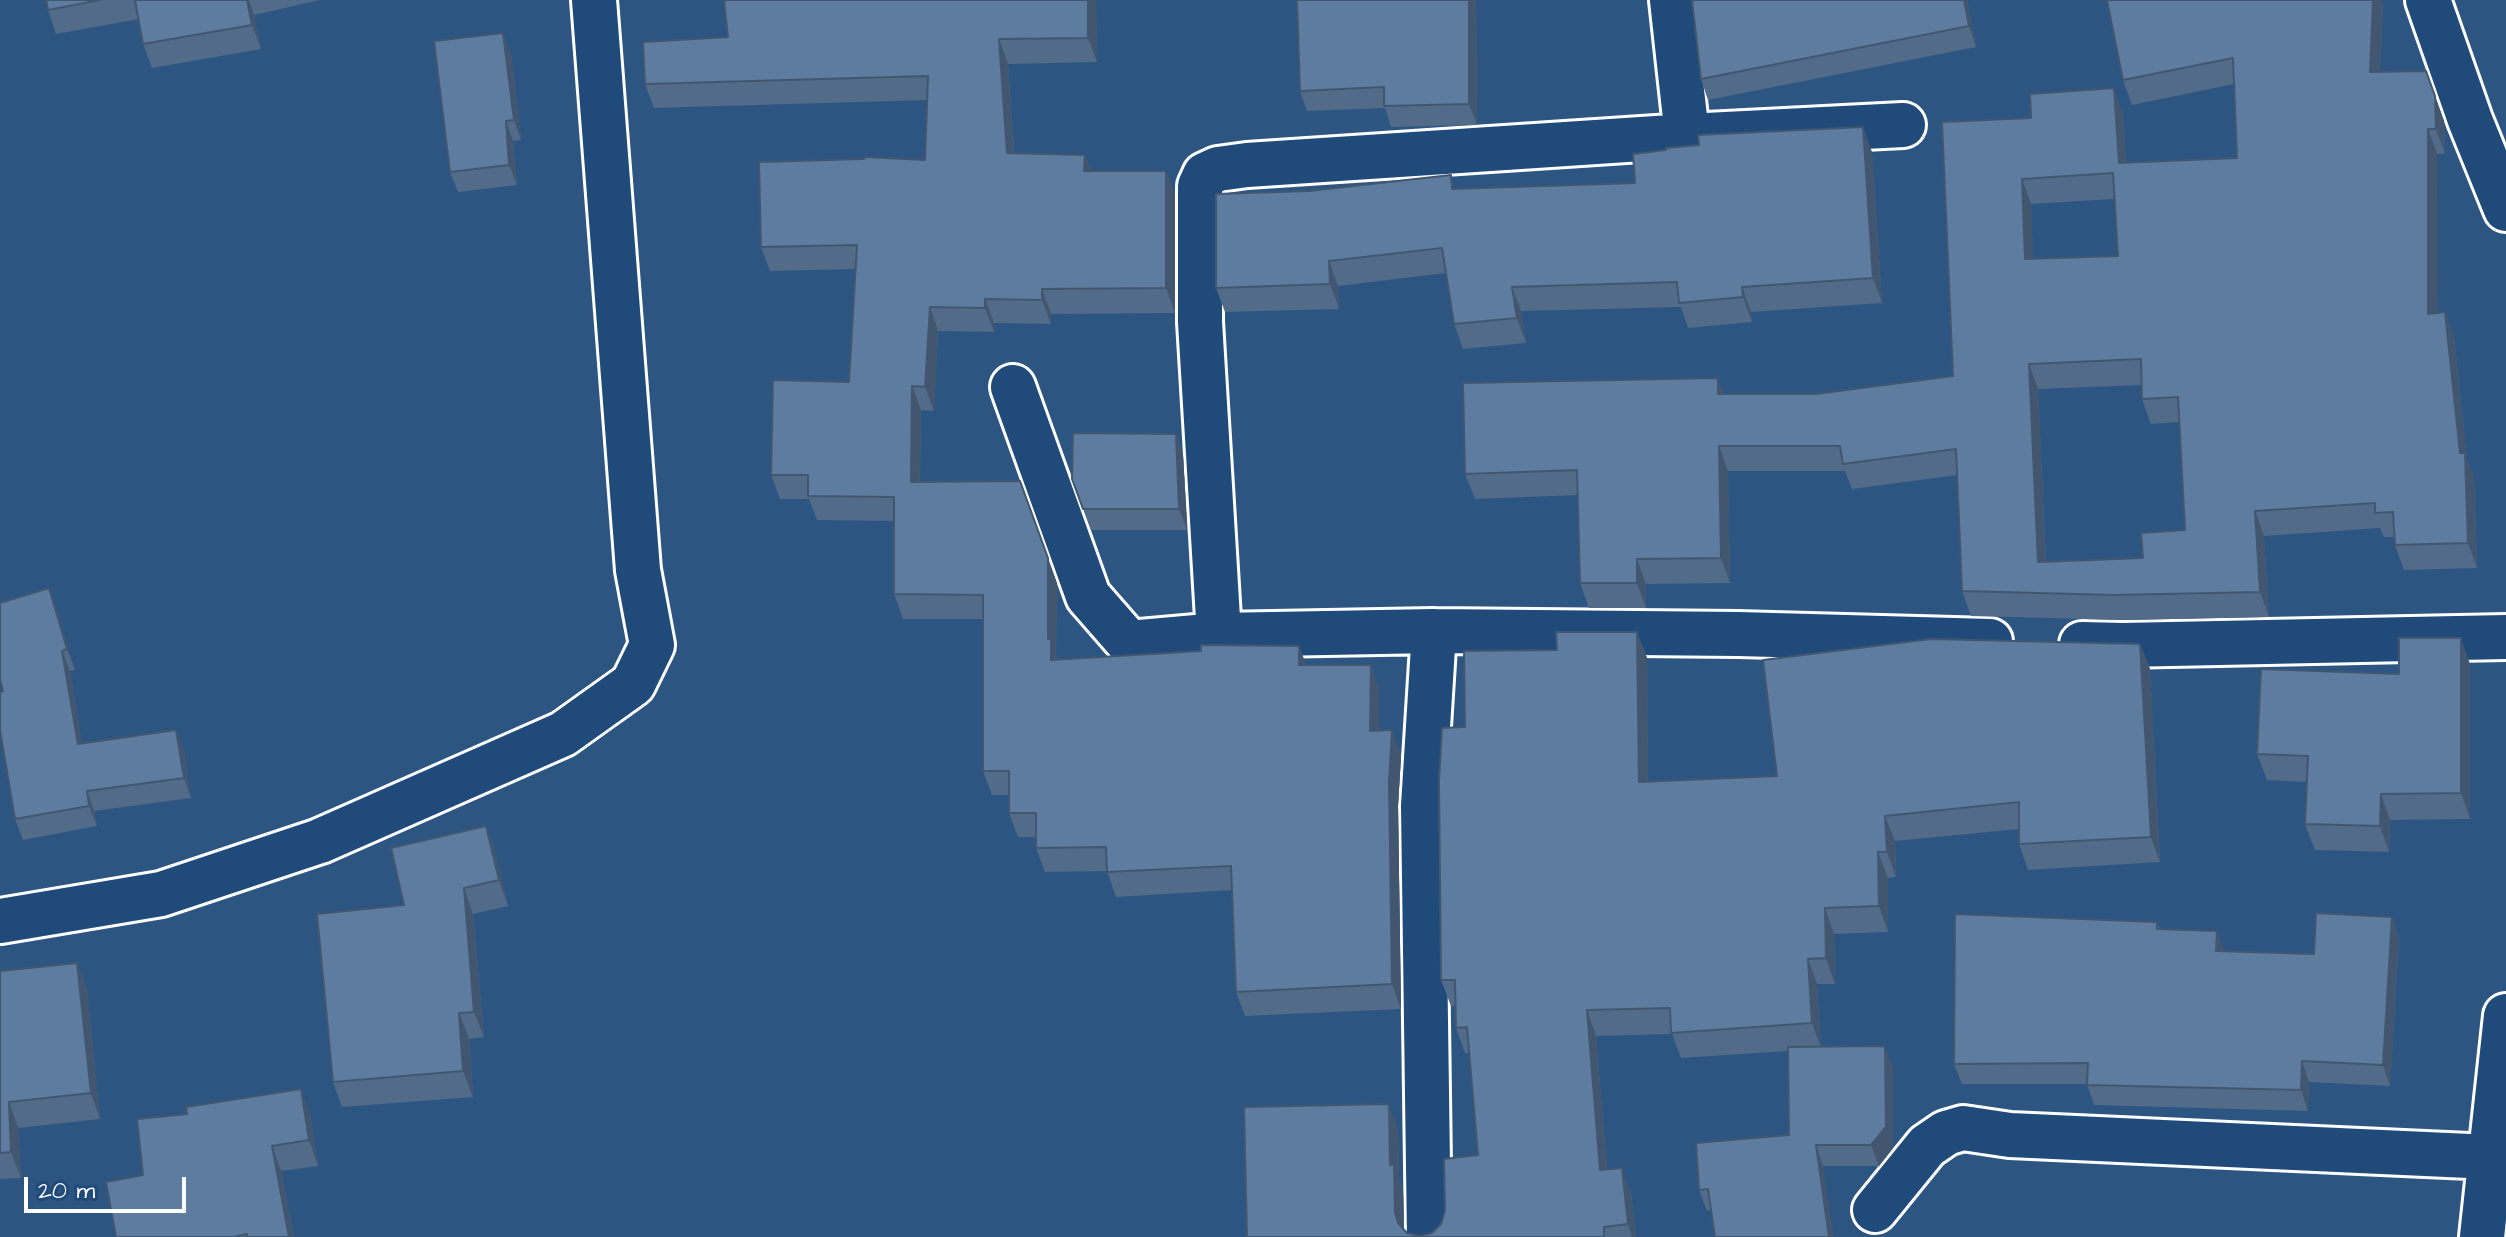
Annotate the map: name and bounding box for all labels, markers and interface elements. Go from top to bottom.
scale bar [28,1161,190,1211]
text: 20 m [38,1174,95,1208]

